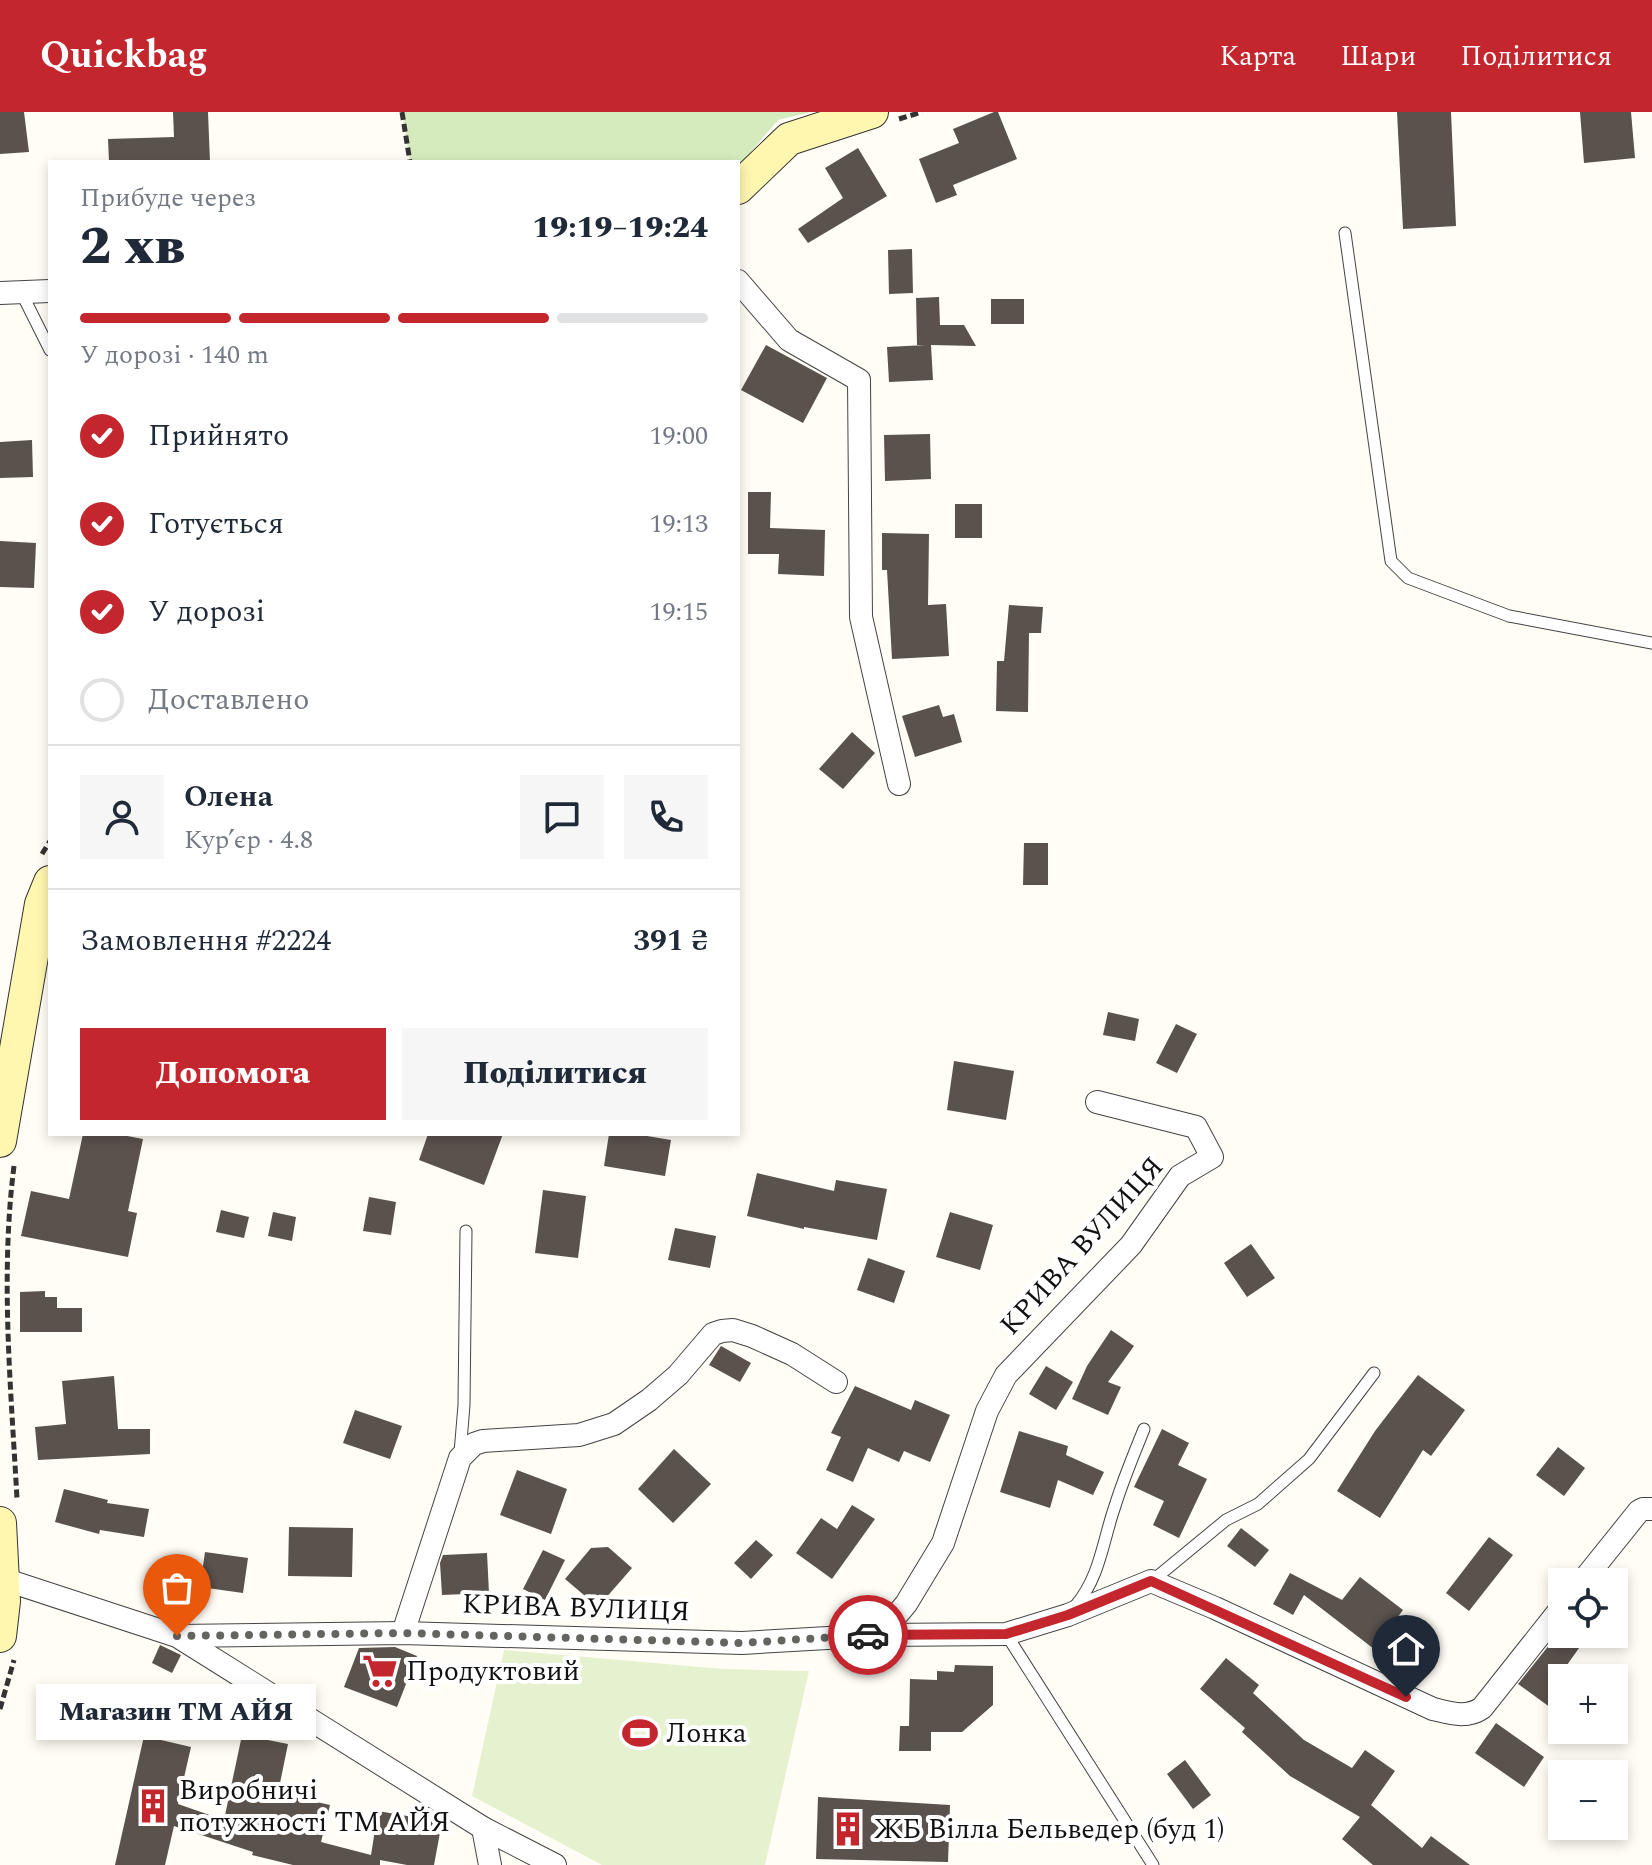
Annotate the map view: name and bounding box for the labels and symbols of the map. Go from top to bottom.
street label: КРИВА ВУЛИЦЯ [990,1147,1174,1345]
pin [143,1554,211,1636]
street label: КРИВА ВУЛИЦЯ [461,1583,691,1633]
courier [828,1595,908,1675]
pin [1372,1615,1440,1697]
place label: Продуктовий [406,1650,580,1693]
supermarket icon: Продуктовий [361,1652,399,1690]
callout: Магазин ТМ АЙЯ [37,1684,317,1740]
place label: Лонка [666,1712,747,1755]
sports icon: Лонка [621,1714,659,1752]
place label: Виробничі потужності ТМ АЙЯ [179,1769,450,1844]
building icon: Виробничі потужності ТМ АЙЯ [134,1787,172,1825]
place label: ЖБ Вілла Бельведер (буд 1) [874,1808,1225,1851]
building icon: ЖБ Вілла Бельведер (буд 1) [829,1810,867,1848]

